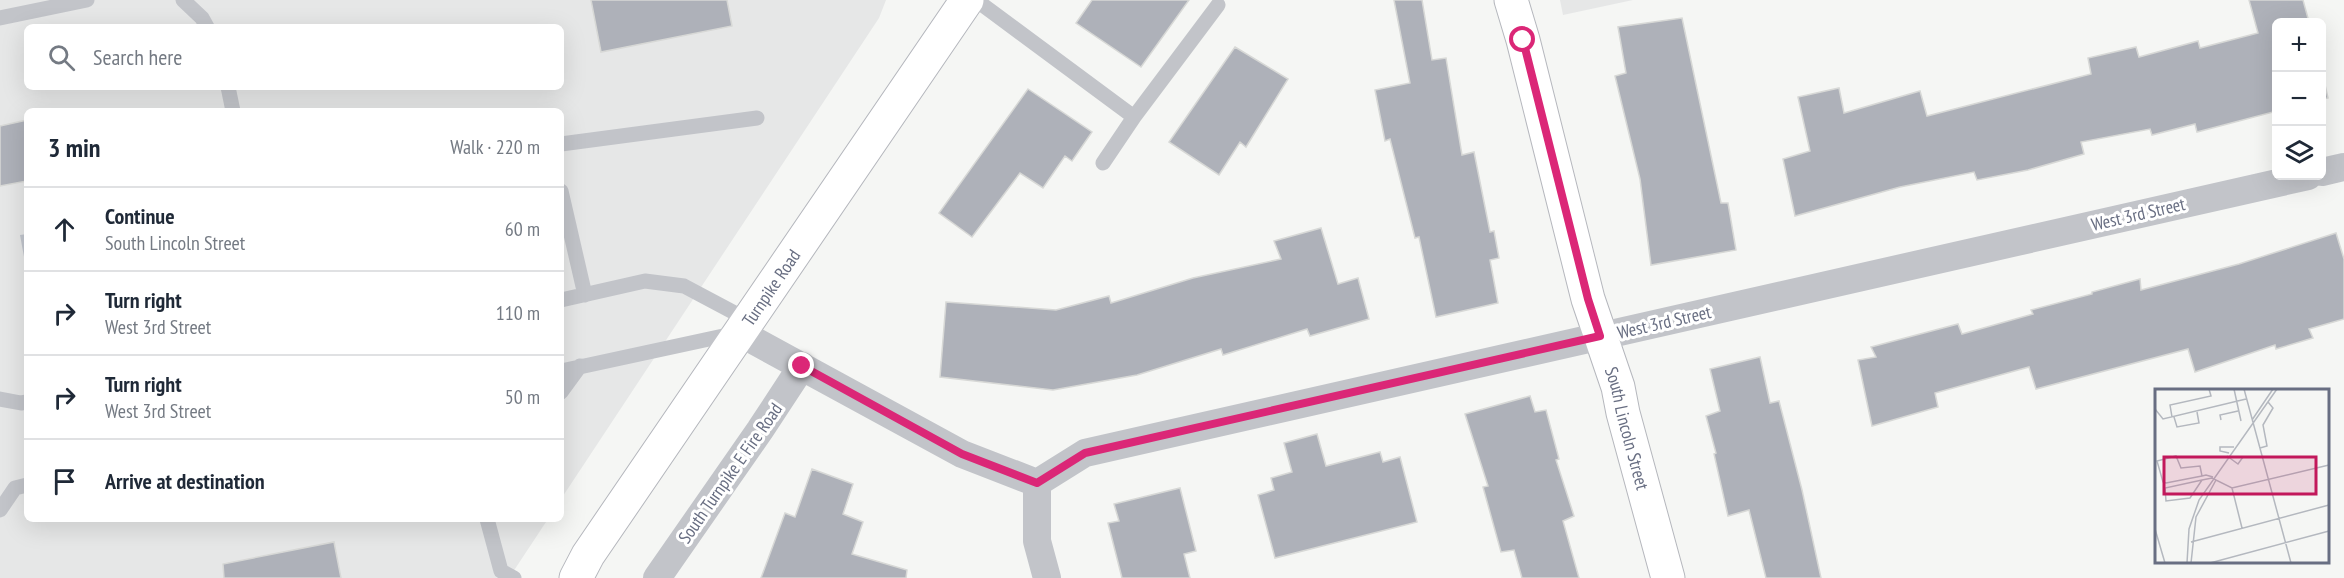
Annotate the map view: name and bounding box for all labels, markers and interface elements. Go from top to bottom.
map controls [2272,18,2326,180]
button: + [2272,18,2326,72]
search box [24,24,564,90]
route start [1509,26,1535,52]
icon: search [45,41,78,74]
text: Search here [93,43,182,71]
button: − [2272,72,2326,126]
button: layers [2272,126,2326,180]
text: 3 min [48,131,101,164]
text: Walk · 220 m [450,134,540,160]
street label: West 3rd Street [2089,192,2187,236]
text: Continue [105,202,175,230]
icon: ahead [48,213,81,246]
text: 60 m [505,216,540,242]
text: South Lincoln Street [105,230,245,256]
street label: Turnpike Road [737,245,805,330]
text: Turn right [105,286,182,314]
icon: right [48,297,81,330]
text: 110 m [496,300,540,326]
street label: West 3rd Street [1615,300,1713,344]
text: West 3rd Street [105,314,211,340]
route end [788,352,814,378]
street label: South Lincoln Street [1600,363,1655,492]
text: Turn right [105,370,182,398]
icon: right [48,381,81,414]
text: 50 m [505,384,540,410]
inset map [2155,389,2329,563]
text: West 3rd Street [105,398,211,424]
street label: South Turnpike E Fire Road [673,398,787,548]
icon: arrive [48,465,81,498]
text: Arrive at destination [105,467,265,495]

